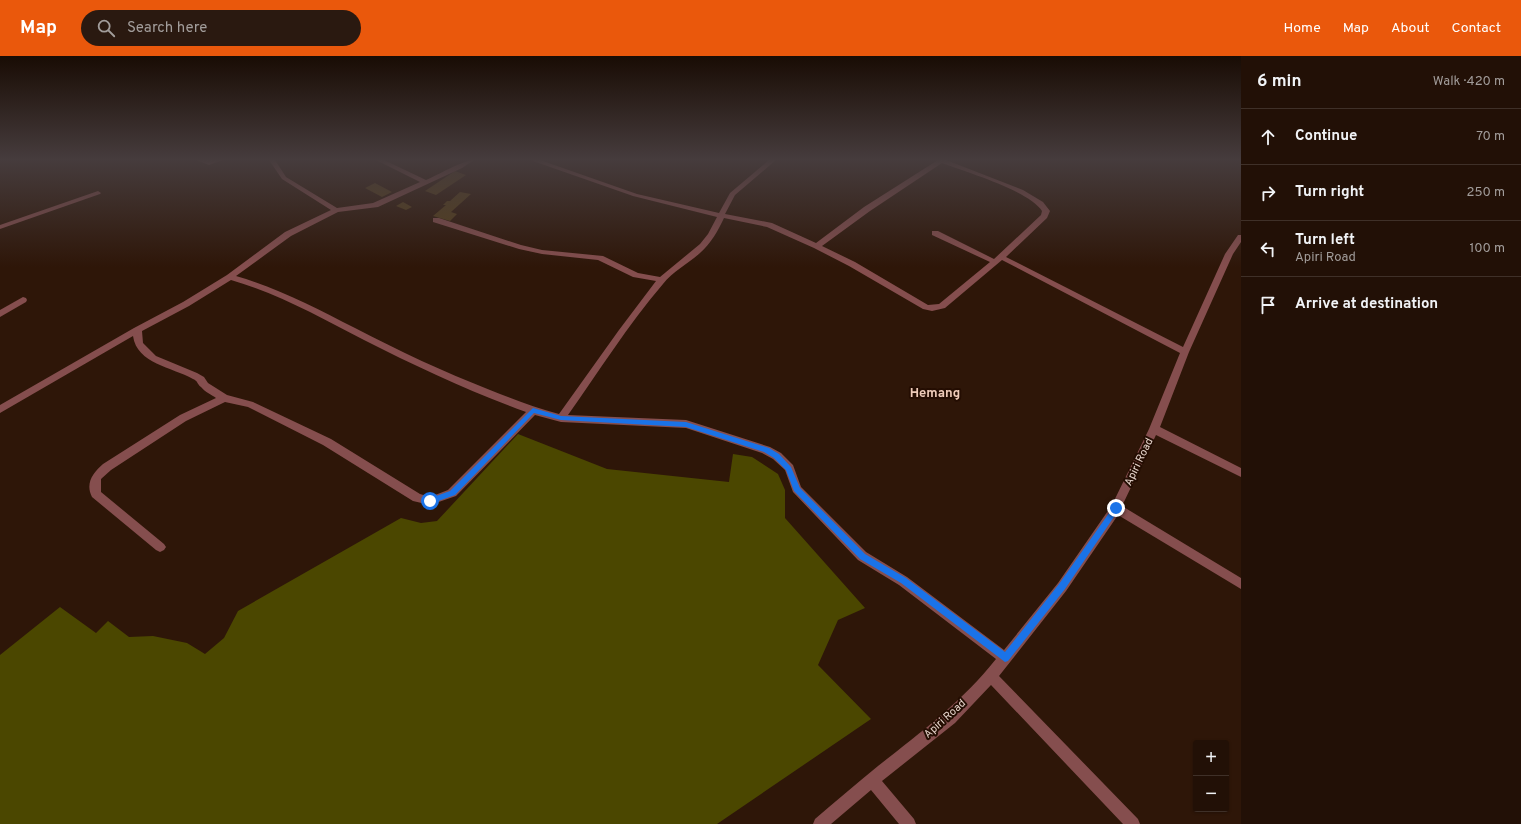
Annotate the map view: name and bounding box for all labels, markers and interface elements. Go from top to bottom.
search box [81,10,361,46]
text: Map [20,16,57,40]
icon: search [95,17,117,39]
text: Search here [127,19,207,38]
text: Home [1284,20,1321,37]
text: Map [1343,20,1369,37]
text: About [1391,20,1430,37]
text: Contact [1452,20,1501,37]
text: 6 min [1257,71,1301,93]
text: Walk · 420 m [1433,74,1505,90]
icon: ahead [1257,126,1279,148]
text: Continue [1295,127,1357,146]
text: 70 m [1476,129,1505,145]
icon: right [1257,182,1279,204]
text: Turn right [1295,183,1364,202]
text: 250 m [1467,185,1505,201]
text: Turn left [1295,231,1355,250]
icon: left [1257,238,1279,260]
text: 100 m [1469,241,1505,257]
text: Apiri Road [1295,250,1356,266]
icon: arrive [1257,294,1279,316]
text: Arrive at destination [1295,295,1438,314]
district label: Hemang [910,386,960,402]
street label: Apiri Road [1121,436,1157,488]
route start [421,492,439,510]
route end [1107,499,1125,517]
street label: Apiri Road [921,697,969,741]
map controls [1193,740,1229,812]
button: + [1193,740,1229,776]
button: − [1193,776,1229,812]

